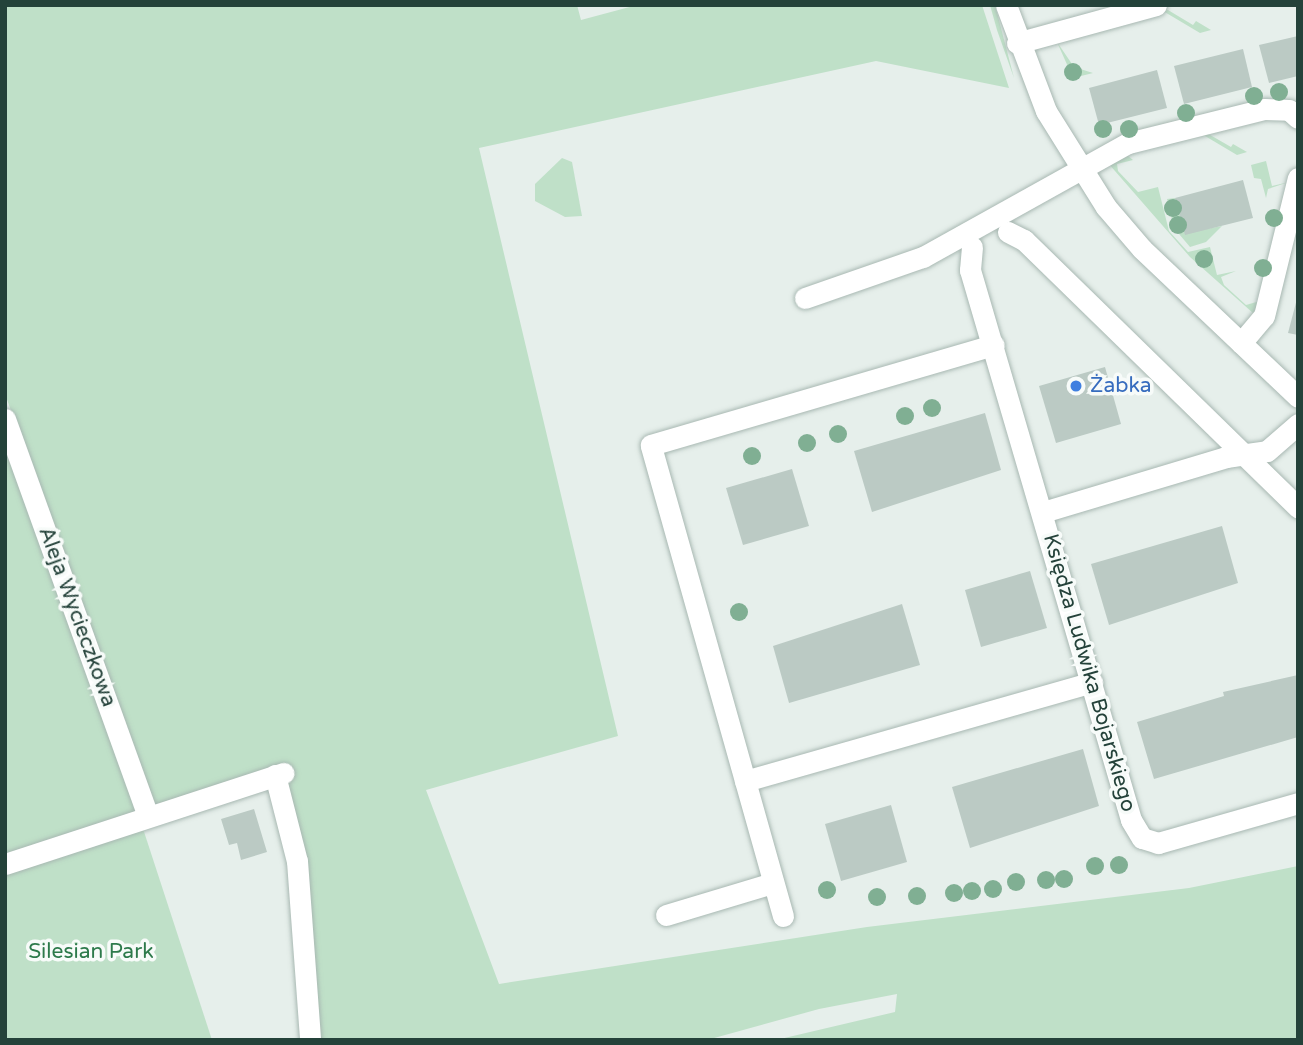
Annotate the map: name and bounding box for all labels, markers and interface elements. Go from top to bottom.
place label: Żabka [1090,373,1151,399]
marker: Żabka [1068,378,1084,394]
street label: Aleja Wycieczkowa [33,524,121,710]
street label: Księdza Ludwika Bojarskiego [1037,531,1141,815]
park label: Silesian Park [28,939,154,965]

